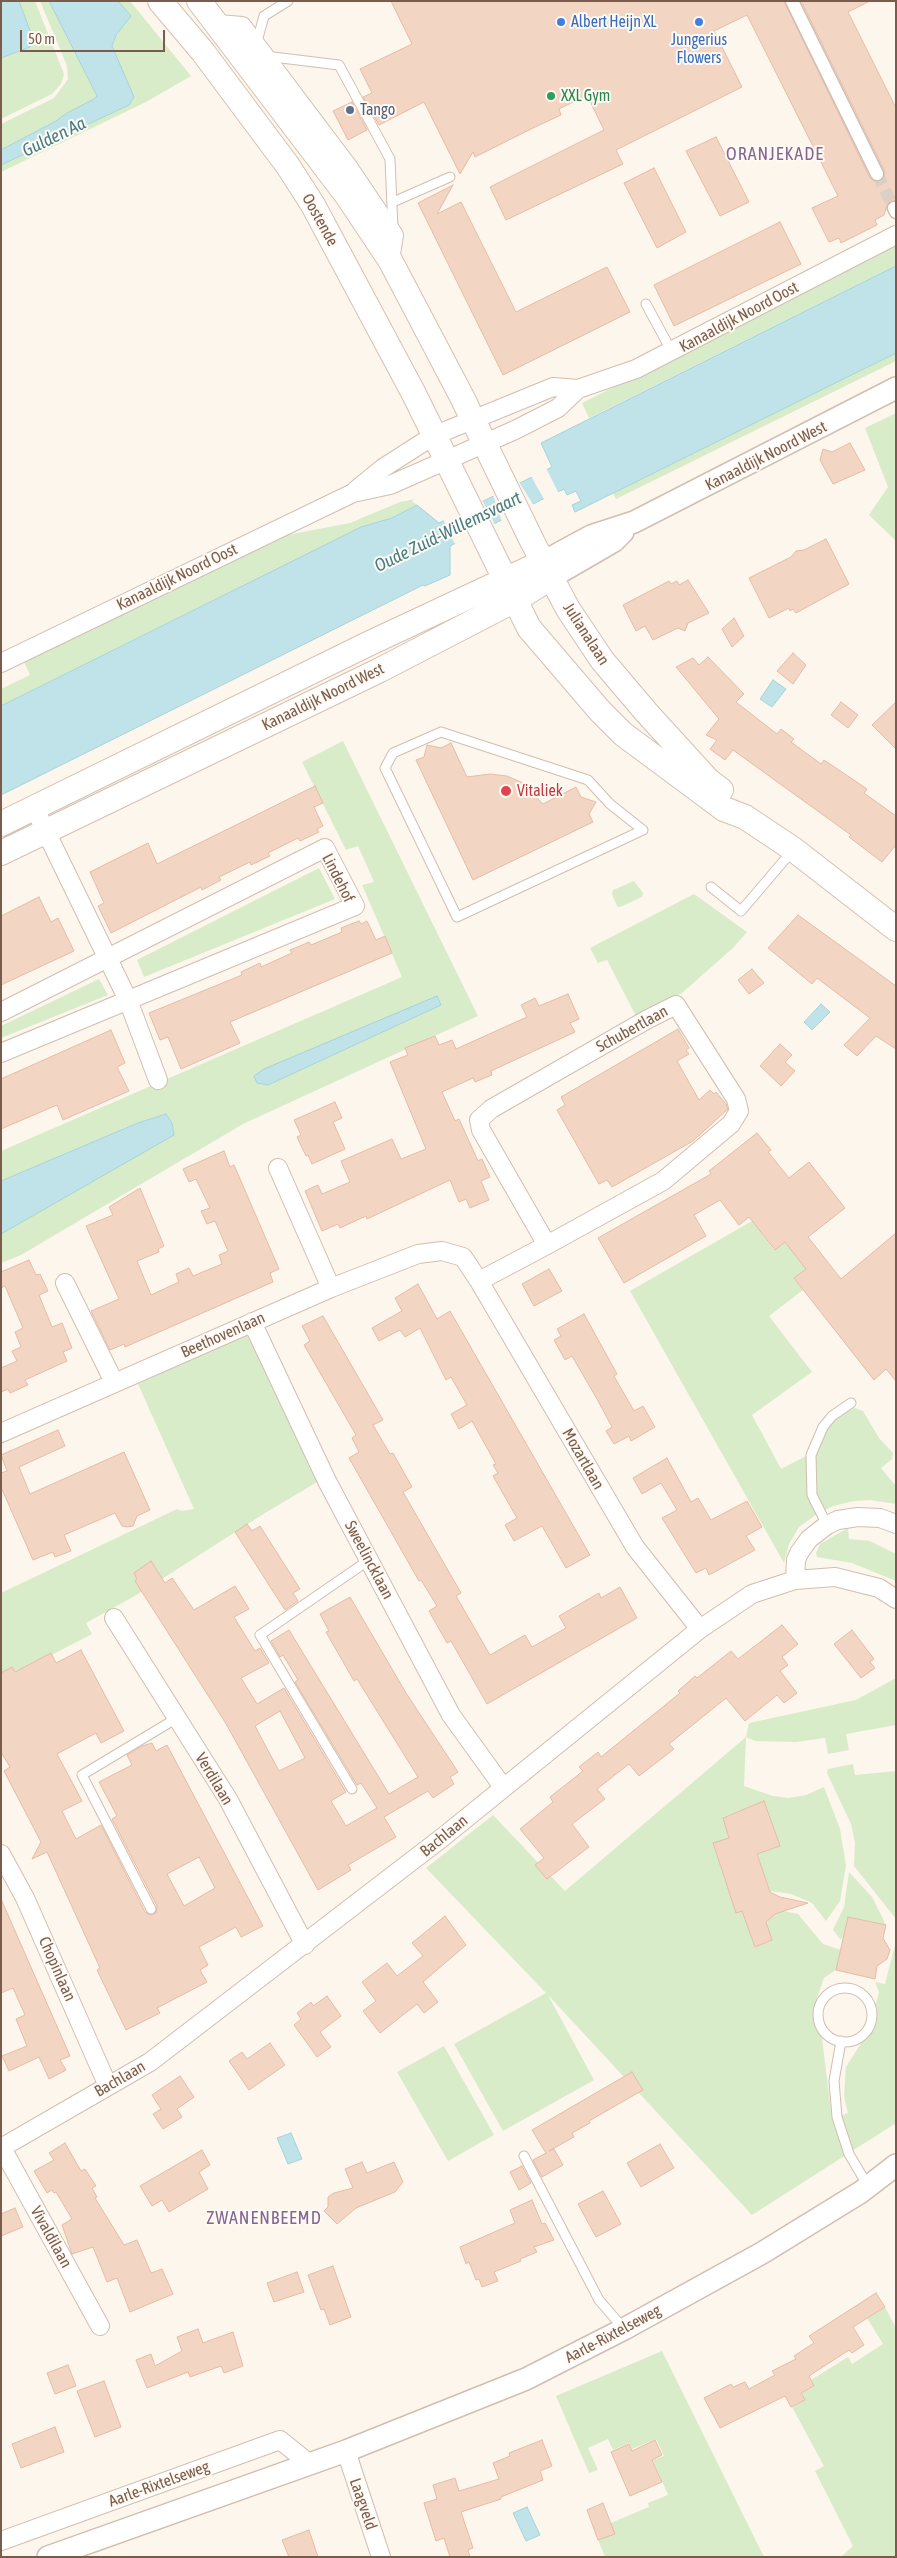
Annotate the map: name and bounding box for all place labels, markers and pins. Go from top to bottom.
place label: Albert Heijn XL [571,12,657,32]
marker: Albert Heijn XL [555,16,567,28]
marker: Jungerius Flowers [693,16,705,28]
place label: Jungerius Flowers [671,30,727,68]
place label: XXL Gym [561,86,610,106]
marker: XXL Gym [545,90,557,102]
place label: Tango [360,100,395,120]
marker: Tango [344,104,356,116]
place label: Vitaliek [517,781,563,801]
marker: Vitaliek [499,784,513,798]

